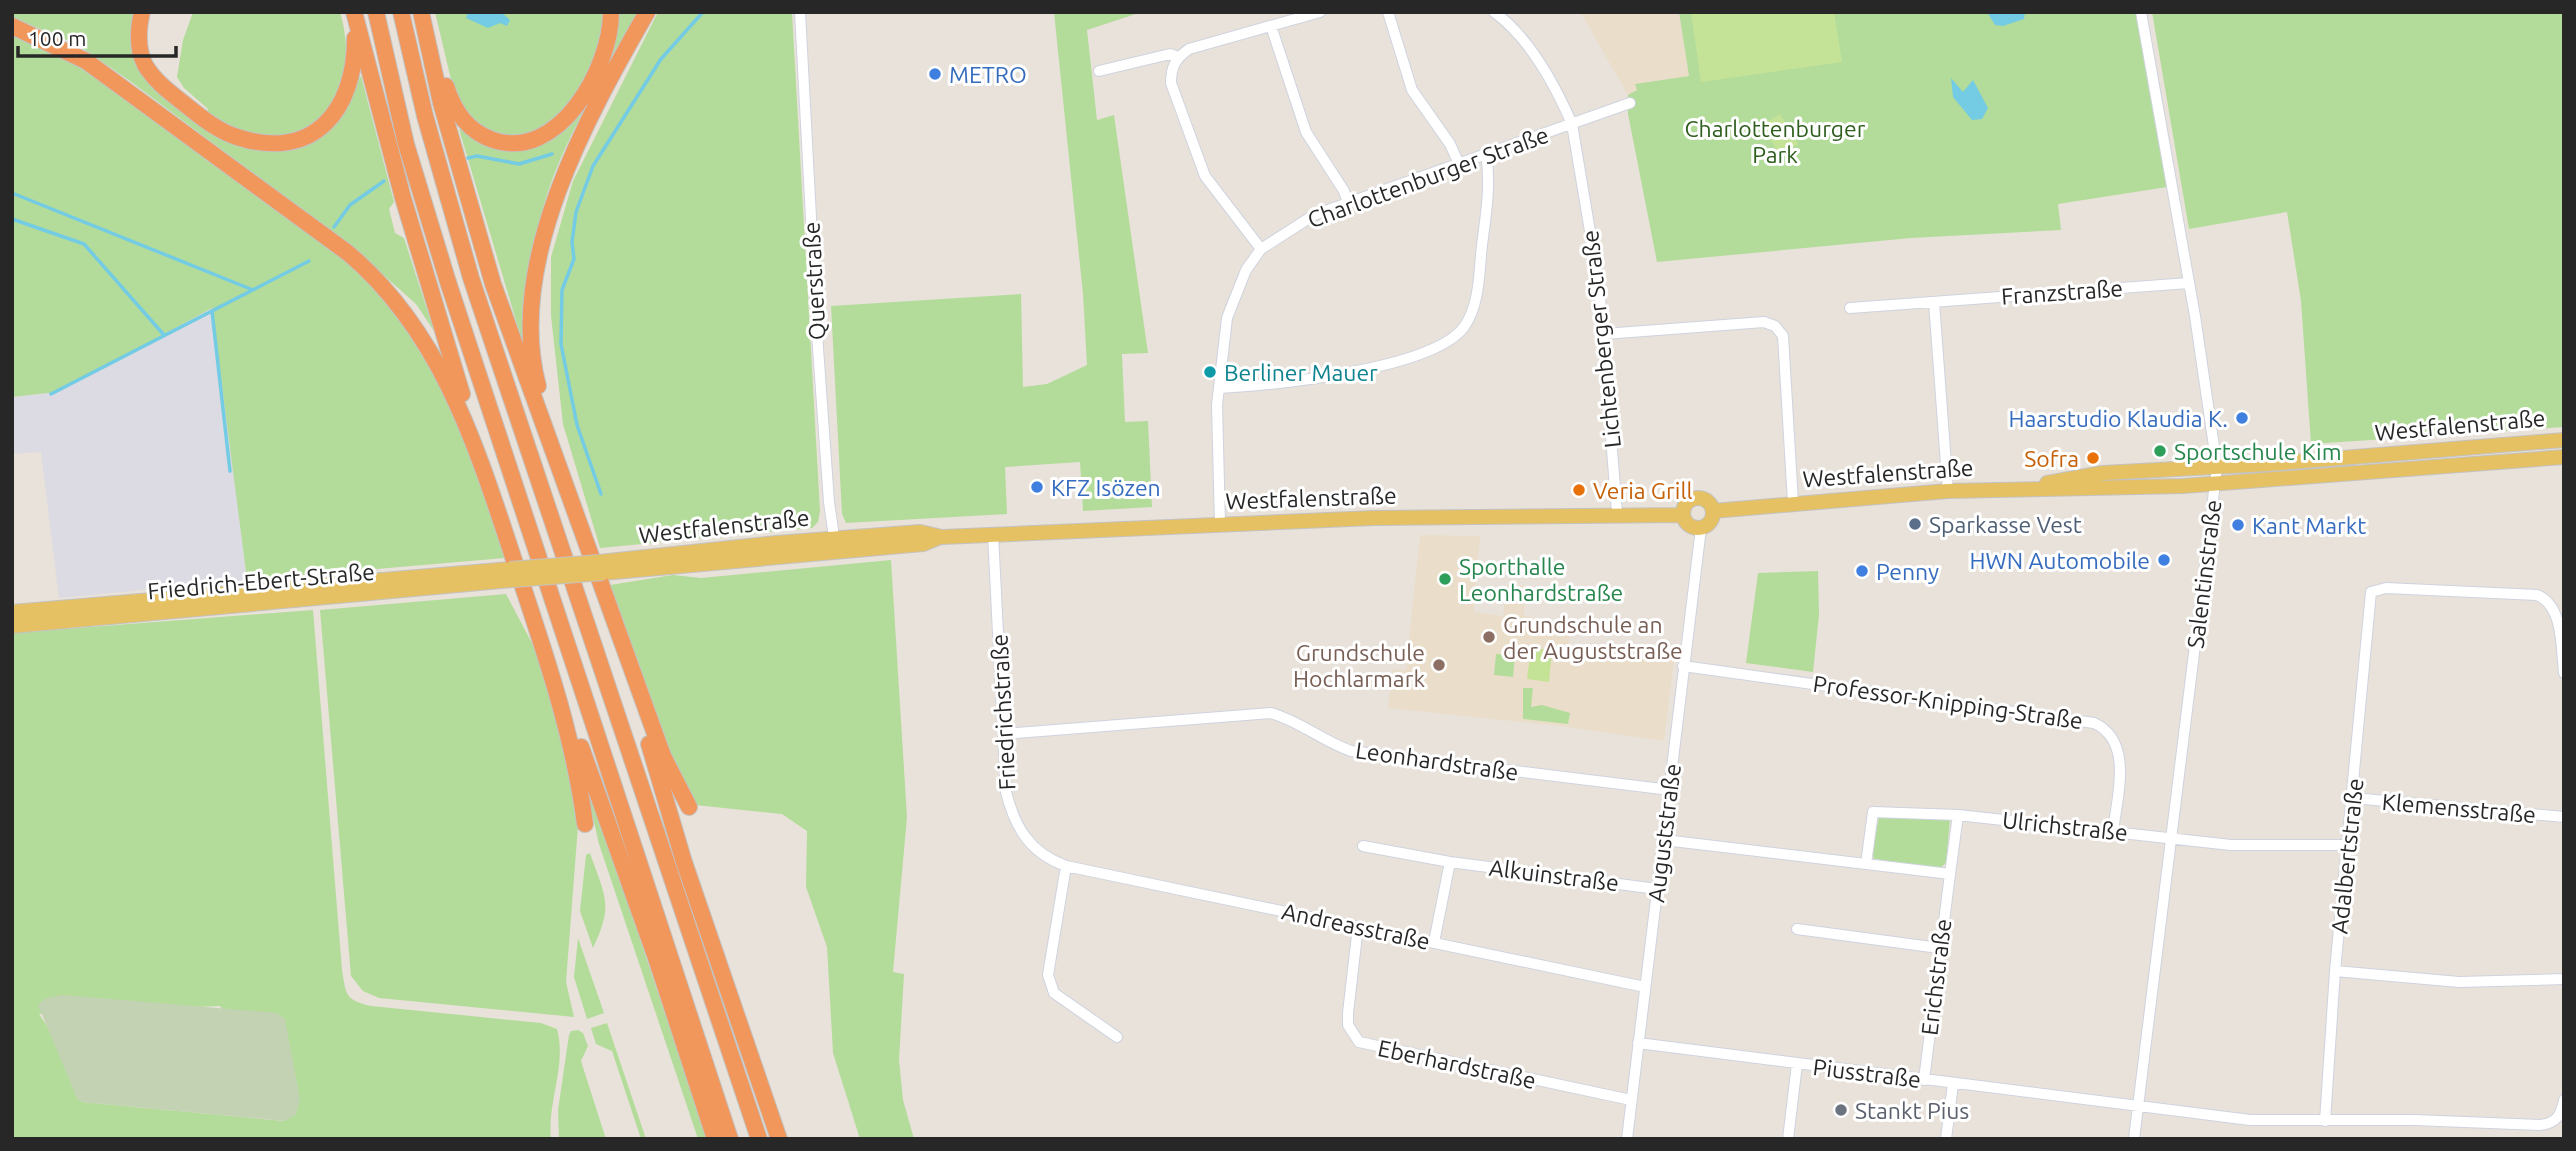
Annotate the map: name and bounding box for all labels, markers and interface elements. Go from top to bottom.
scale bar [18,14,175,58]
text: 100 m [28,26,86,50]
place label: METRO [949,62,1027,87]
marker: METRO [927,66,943,82]
park label: Charlottenburger Park [1684,116,1866,167]
street label: Charlottenburger Straße [1304,122,1552,232]
street label: Querstraße [798,221,830,341]
street label: Lichtenberger Straße [1577,229,1625,449]
street label: Franzstraße [2000,275,2124,309]
place label: Berliner Mauer [1224,360,1378,385]
marker: Berliner Mauer [1202,364,1218,380]
street label: Westfalenstraße [2374,405,2546,445]
place label: Haarstudio Klaudia K. [2008,406,2228,431]
marker: Haarstudio Klaudia K. [2234,410,2250,426]
place label: Sportschule Kim [2174,439,2342,464]
marker: Sportschule Kim [2152,443,2168,459]
place label: Sofra [2024,446,2079,471]
marker: Sofra [2085,450,2101,466]
street label: Westfalenstraße [1802,455,1974,491]
place label: KFZ Isözen [1051,475,1161,500]
place label: Veria Grill [1593,478,1692,503]
marker: KFZ Isözen [1029,479,1045,495]
marker: Veria Grill [1571,482,1587,498]
street label: Westfalenstraße [1225,483,1397,513]
street label: Salentinstraße [2182,498,2226,650]
street label: Westfalenstraße [638,505,810,547]
place label: Sparkasse Vest [1929,512,2082,537]
place label: Kant Markt [2252,513,2366,538]
marker: Sparkasse Vest [1907,516,1923,532]
marker: Kant Markt [2230,517,2246,533]
place label: HWN Automobile [1969,548,2150,573]
marker: HWN Automobile [2156,552,2172,568]
place label: Sporthalle Leonhardstraße [1459,554,1623,605]
street label: Friedrich-Ebert-Straße [146,559,376,603]
place label: Penny [1876,559,1939,584]
marker: Penny [1854,563,1870,579]
marker: Sporthalle Leonhardstraße [1437,571,1453,587]
place label: Grundschule an der Auguststraße [1503,612,1683,663]
marker: Grundschule an der Auguststraße [1481,629,1497,645]
street label: Friedrichstraße [986,633,1020,791]
place label: Grundschule Hochlarmark [1293,640,1425,691]
marker: Grundschule Hochlarmark [1431,657,1447,673]
street label: Professor-Knipping-Straße [1812,671,2084,733]
street label: Leonhardstraße [1354,737,1520,785]
street label: Auguststraße [1643,762,1685,904]
street label: Adalbertstraße [2326,777,2368,935]
street label: Klemensstraße [2381,789,2537,827]
street label: Ulrichstraße [2001,807,2129,845]
street label: Alkuinstraße [1488,855,1620,895]
street label: Andreasstraße [1280,898,1432,954]
street label: Erichstraße [1916,917,1956,1037]
street label: Eberhardstraße [1376,1035,1538,1093]
street label: Piusstraße [1812,1054,1922,1092]
place label: Stankt Pius [1855,1098,1969,1123]
marker: Stankt Pius [1833,1102,1849,1118]

